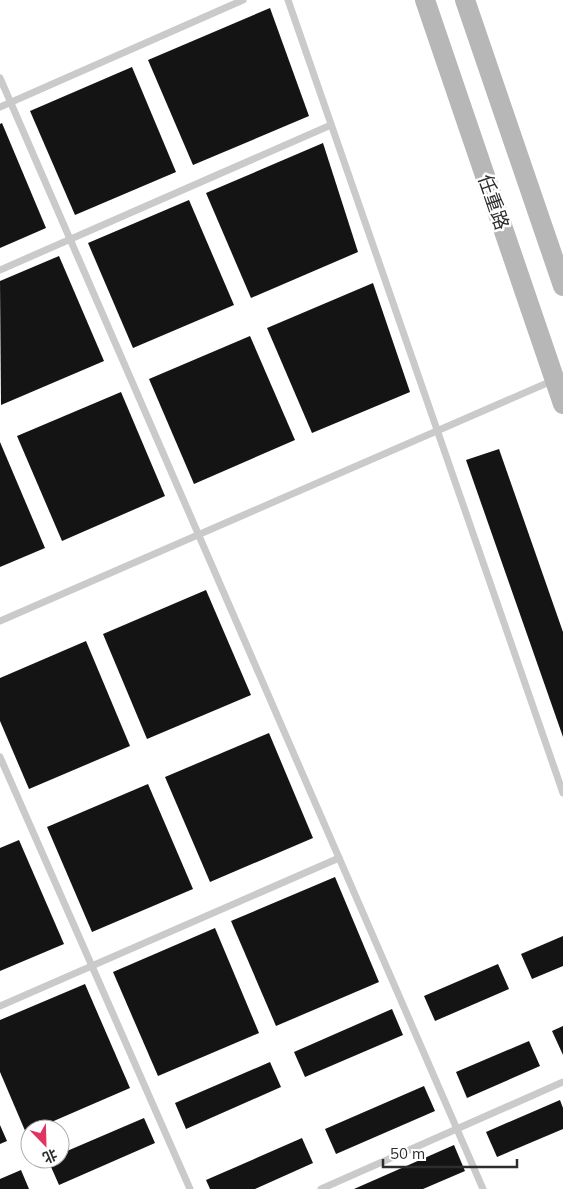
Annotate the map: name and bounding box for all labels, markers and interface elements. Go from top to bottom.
street label: 任重路 [473,171,515,233]
north arrow [20,1119,70,1169]
scale bar [383,1136,517,1168]
text: 50 m [390,1144,425,1163]
text: 北 [40,1145,60,1167]

